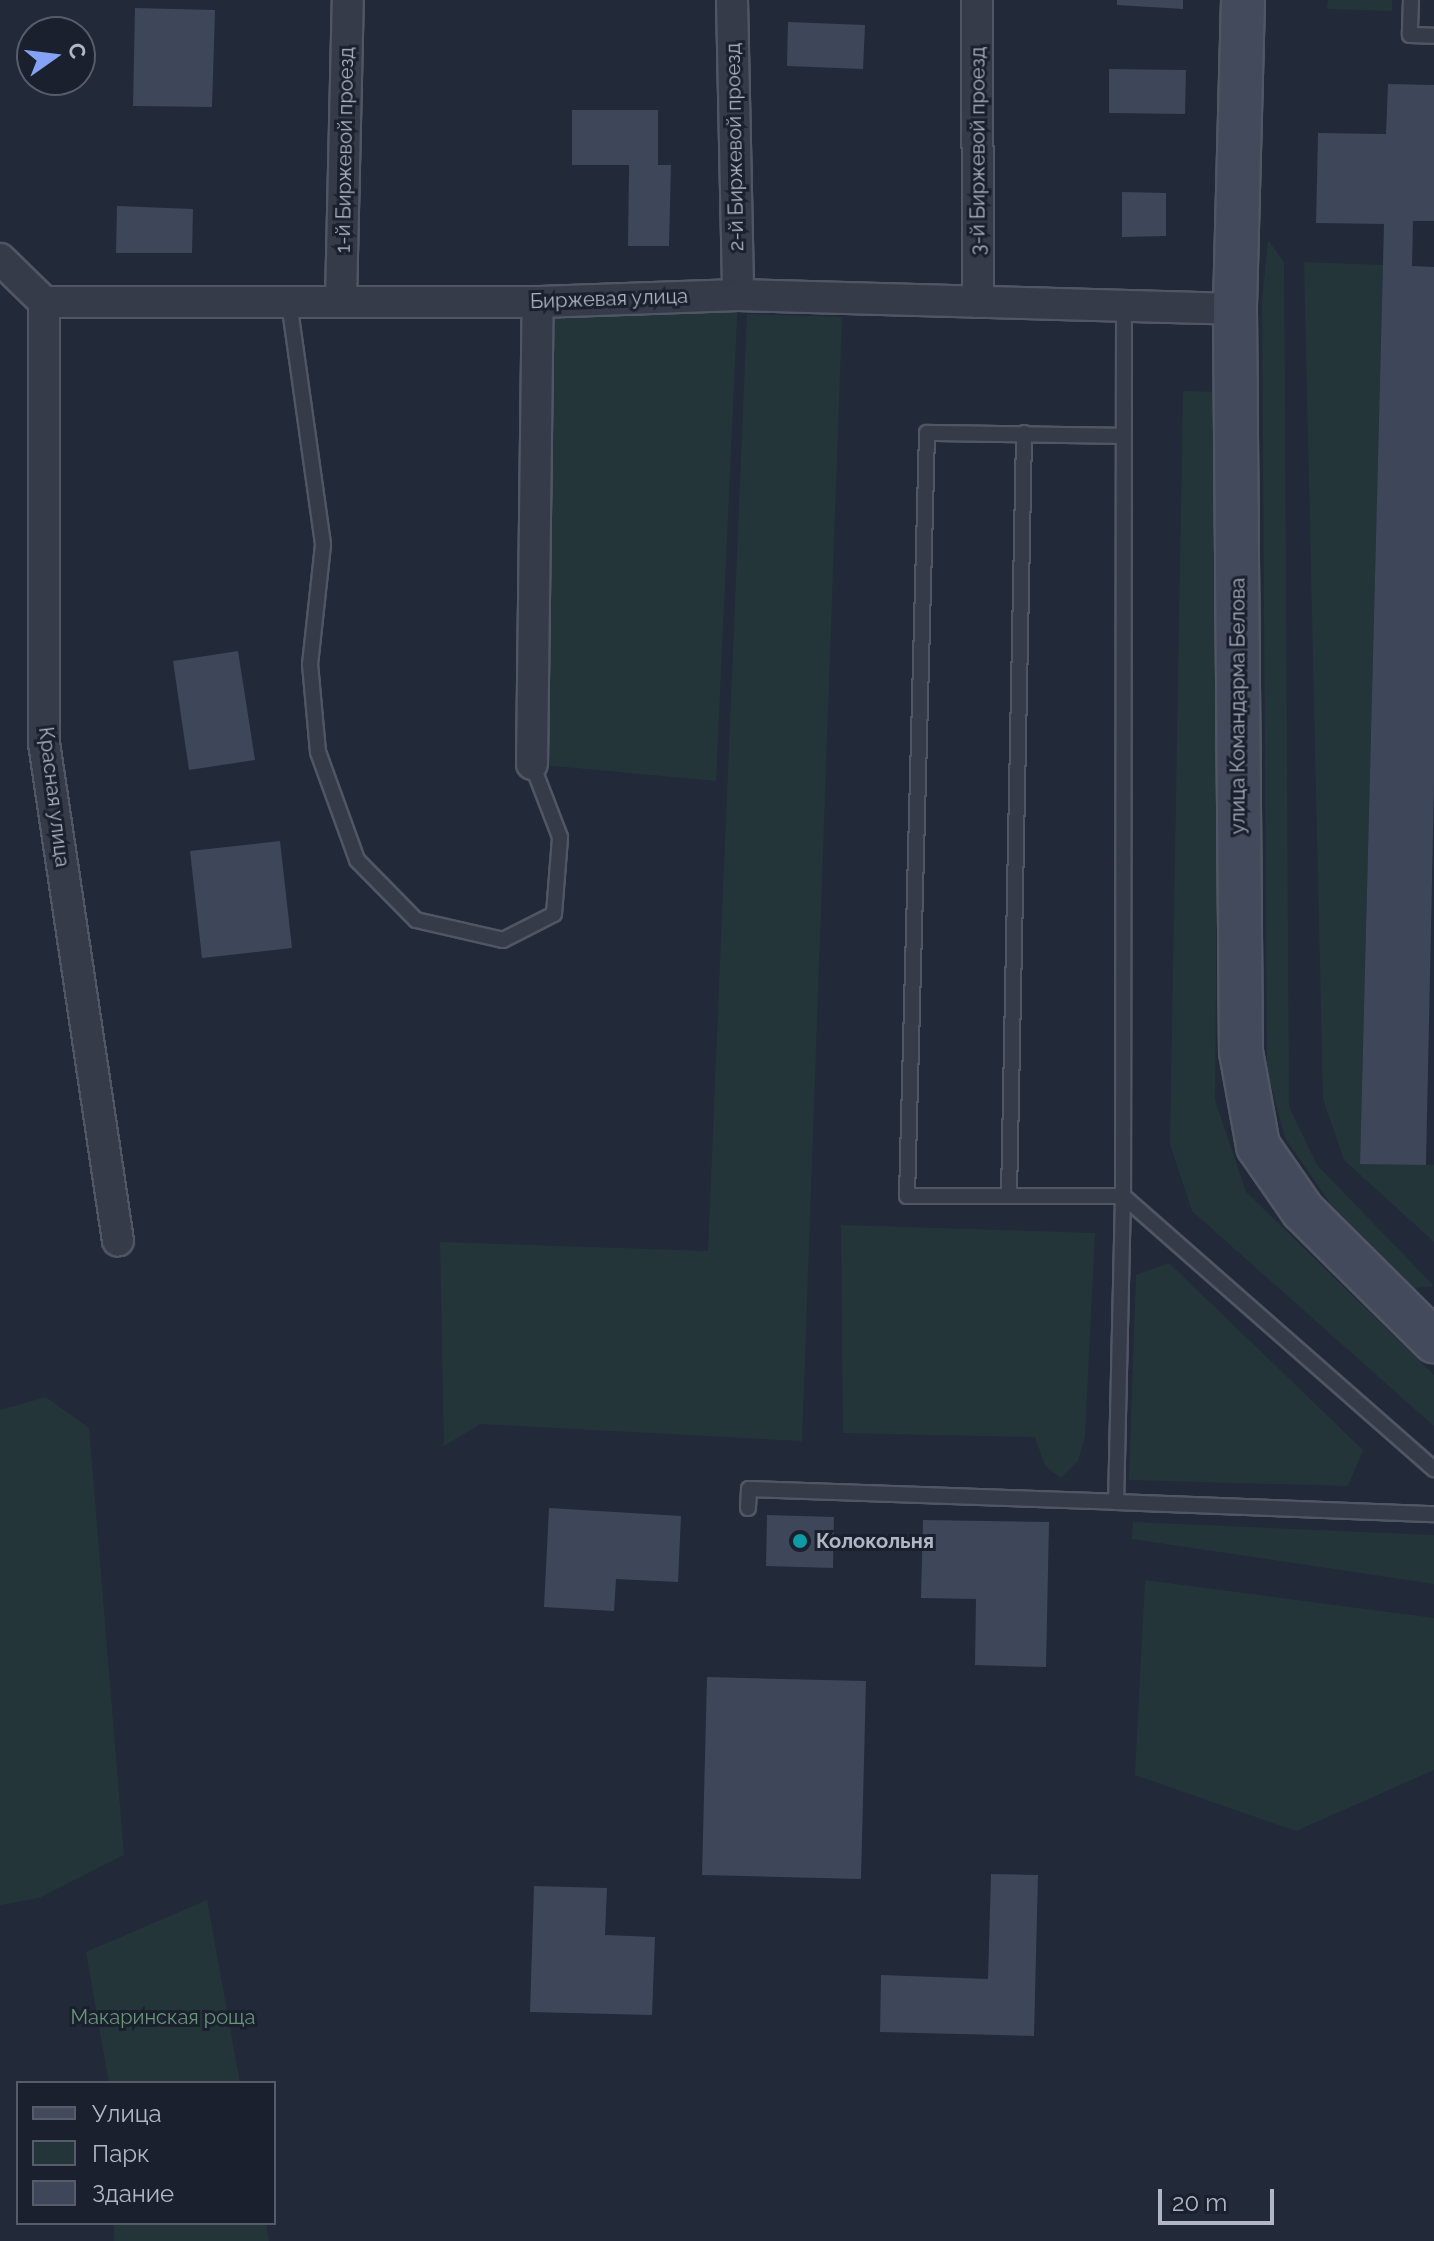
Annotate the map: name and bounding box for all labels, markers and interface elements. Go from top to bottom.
north arrow [16,16,96,96]
text: С [63,40,92,61]
street label: 2-й Биржевой проезд [721,43,749,251]
street label: 1-й Биржевой проезд [331,47,359,253]
street label: 3-й Биржевой проезд [966,47,990,255]
street label: Биржевая улица [529,284,689,314]
street label: улица Командарма Белова [1226,578,1250,834]
street label: Красная улица [33,725,75,869]
place label: Колокольня [816,1529,934,1553]
marker: Колокольня [791,1532,809,1550]
park label: Макаринская роща [71,2005,255,2029]
legend [16,2081,276,2225]
text: Улица [92,2099,162,2128]
text: Парк [92,2139,150,2168]
scale bar [1162,2173,1278,2223]
text: Здание [92,2179,174,2208]
text: 20 m [1172,2188,1227,2217]

